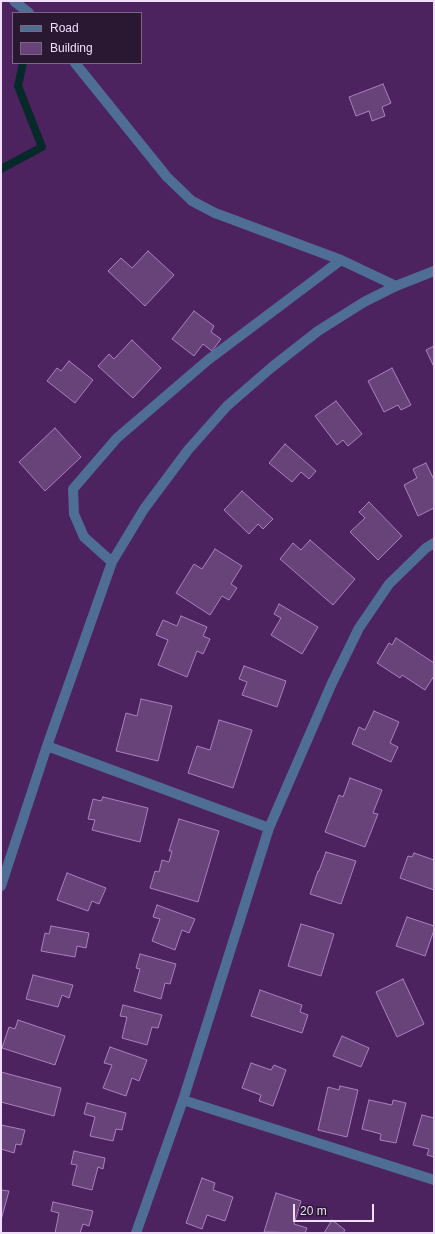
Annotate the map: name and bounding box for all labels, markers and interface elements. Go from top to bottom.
legend [12,12,142,64]
text: Road [50,21,79,35]
text: Building [50,41,93,55]
scale bar [295,1196,376,1222]
text: 20 m [300,1204,327,1218]

